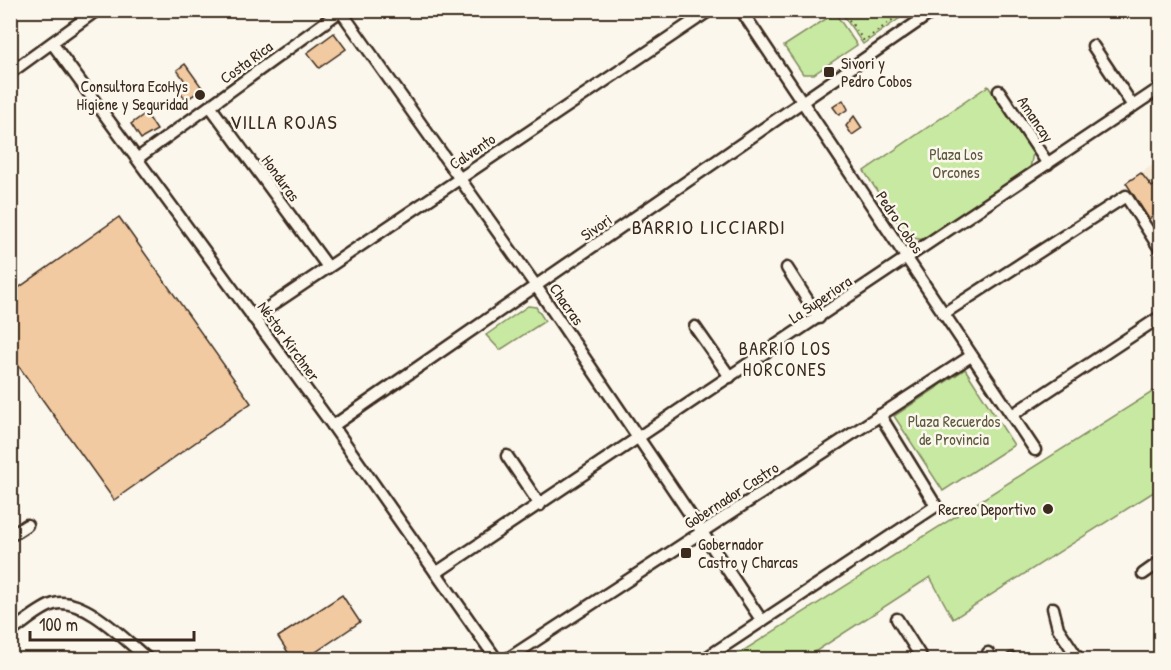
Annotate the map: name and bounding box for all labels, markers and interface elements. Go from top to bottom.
street label: Costa Rica [215,35,277,89]
place label: Sivori y Pedro Cobos [841,52,912,92]
marker: Sivori y Pedro Cobos [822,65,836,79]
place label: Consultora EcoHys Higiene y Seguridad [76,75,188,115]
marker: Consultora EcoHys Higiene y Seguridad [193,88,207,102]
street label: Amancay [1012,92,1060,147]
district label: VILLA ROJAS [230,108,338,135]
street label: Calvento [445,127,500,174]
park label: Plaza Los Orcones [929,143,983,183]
street label: Honduras [257,150,305,206]
street label: Pedro Cobos [871,186,929,258]
street label: Sivori [576,208,616,246]
district label: BARRIO LICCIARDI [632,213,786,240]
street label: La Superiora [784,270,856,328]
street label: Chacras [545,279,589,329]
street label: Néstor Kirchner [253,297,325,385]
district label: BARRIO LOS HORCONES [739,336,831,382]
park label: Plaza Recuerdos de Provincia [908,410,1000,450]
street label: Gobernador Castro [679,456,783,534]
place label: Recreo Deportivo [938,498,1037,520]
marker: Recreo Deportivo [1041,502,1055,516]
place label: Gobernador Castro y Charcas [698,533,798,573]
marker: Gobernador Castro y Charcas [679,546,693,560]
scale bar [30,604,194,642]
text: 100 m [39,612,78,637]

